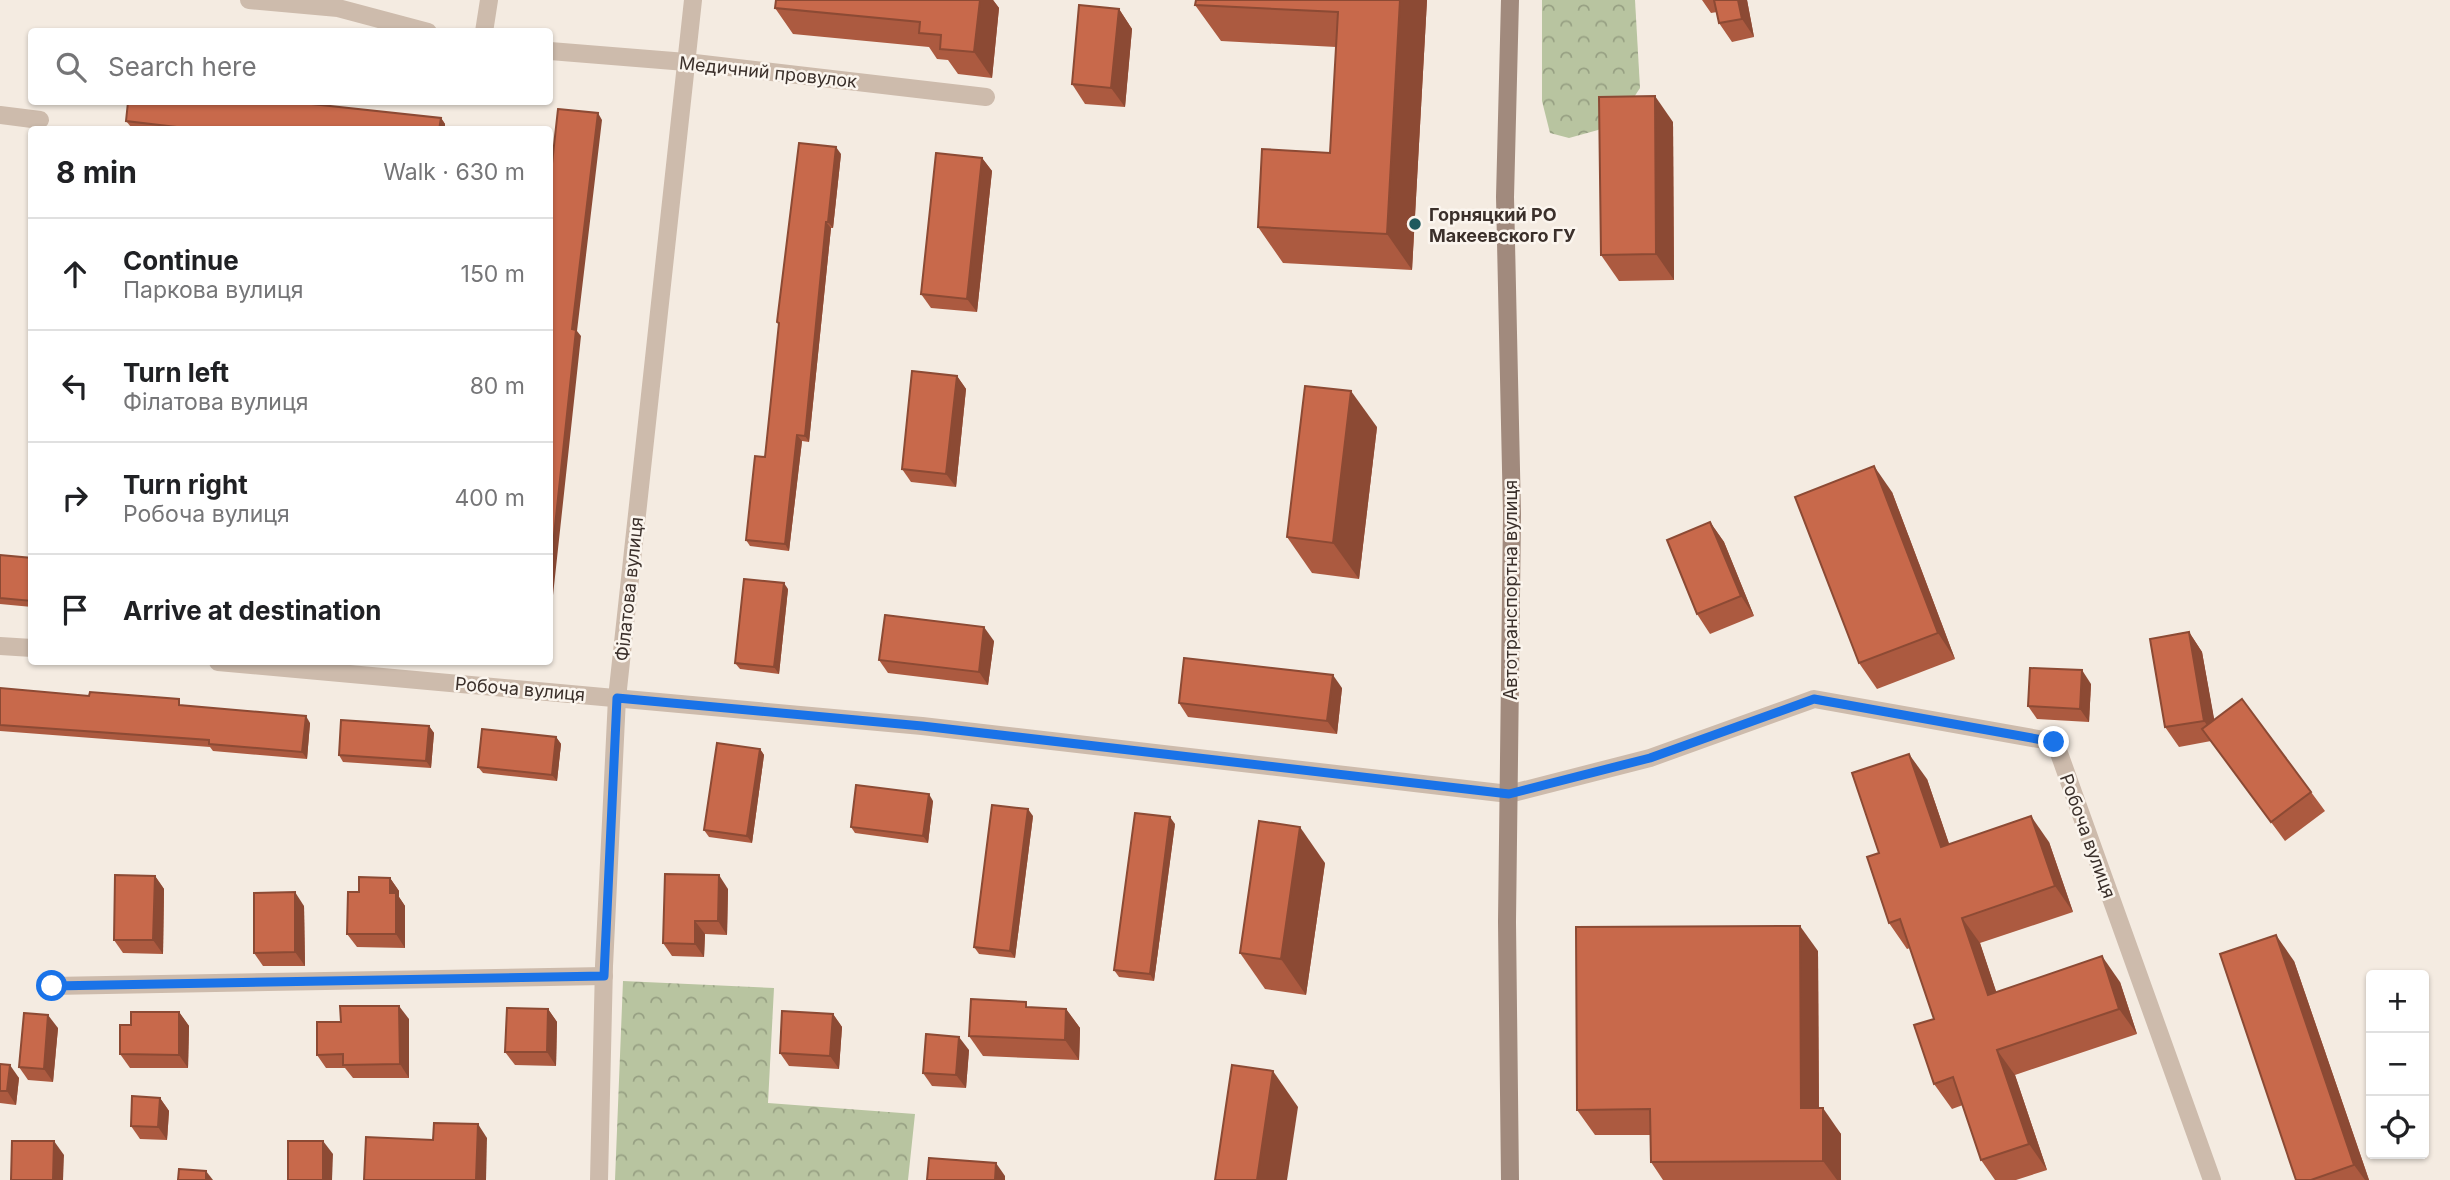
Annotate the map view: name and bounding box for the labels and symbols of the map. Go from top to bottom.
street label: Медичний провулок [678,52,858,92]
place label: Горняцкий РО Макеевского ГУ [1429,204,1576,246]
marker: Горняцкий РО Макеевского ГУ [1407,216,1423,232]
street label: Автотранспортна вулиця [1500,480,1521,700]
street label: Філатова вулиця [611,516,647,662]
street label: Робоча вулиця [454,673,586,705]
route end [2038,726,2069,757]
street label: Робоча вулиця [2056,771,2120,901]
route start [36,970,67,1001]

